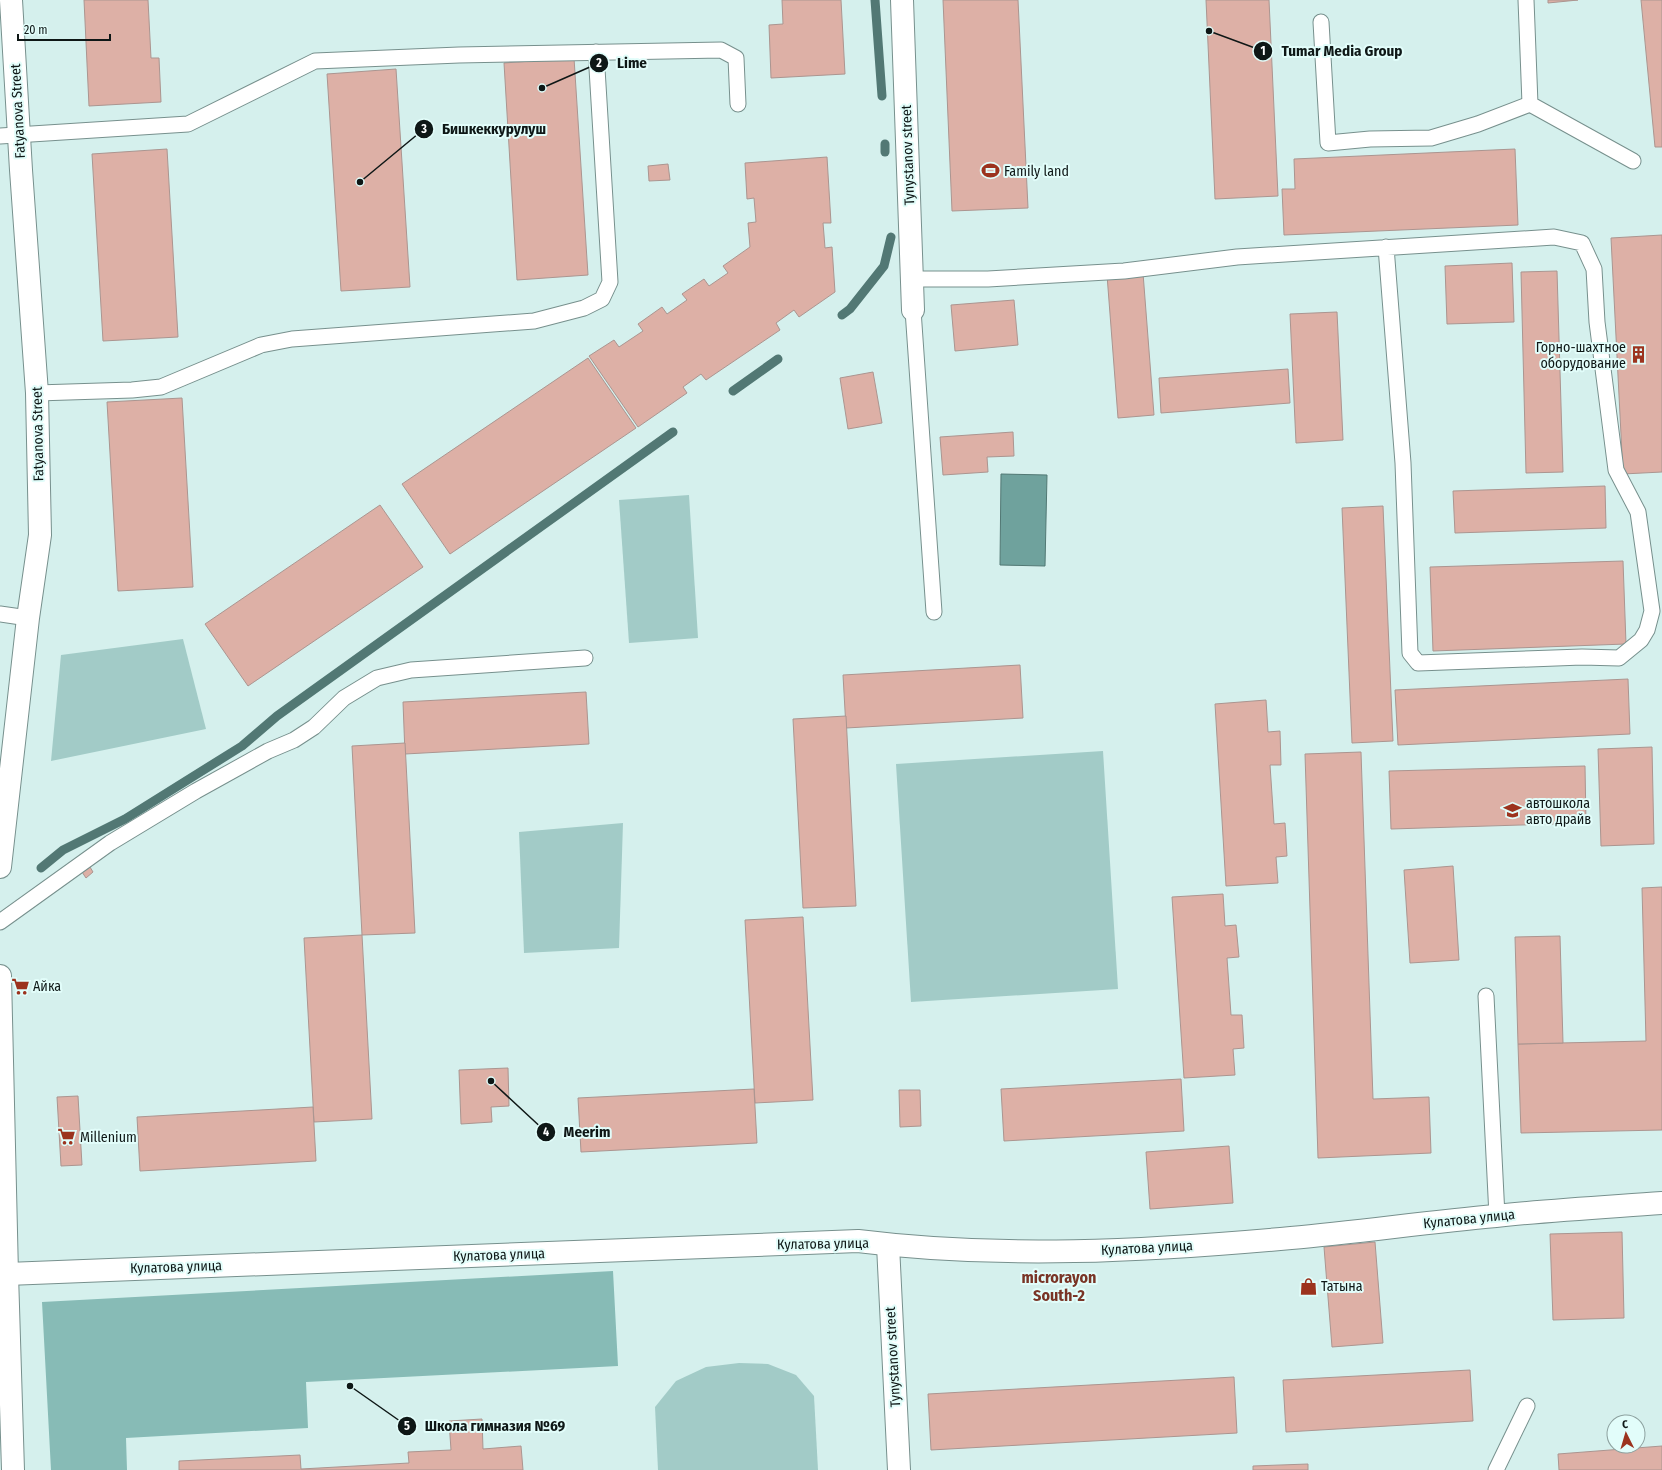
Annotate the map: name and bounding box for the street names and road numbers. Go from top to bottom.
street label: Fatyanova Street [7,63,29,159]
street label: Tynystanov street [898,104,918,206]
street label: Fatyanova Street [29,386,47,482]
street label: Кулатова улица [1422,1206,1516,1232]
street label: Кулатова улица [777,1235,869,1253]
street label: Кулатова улица [1101,1237,1194,1259]
street label: Кулатова улица [453,1245,545,1265]
street label: Кулатова улица [130,1257,222,1277]
street label: Tynystanov street [882,1306,904,1408]

